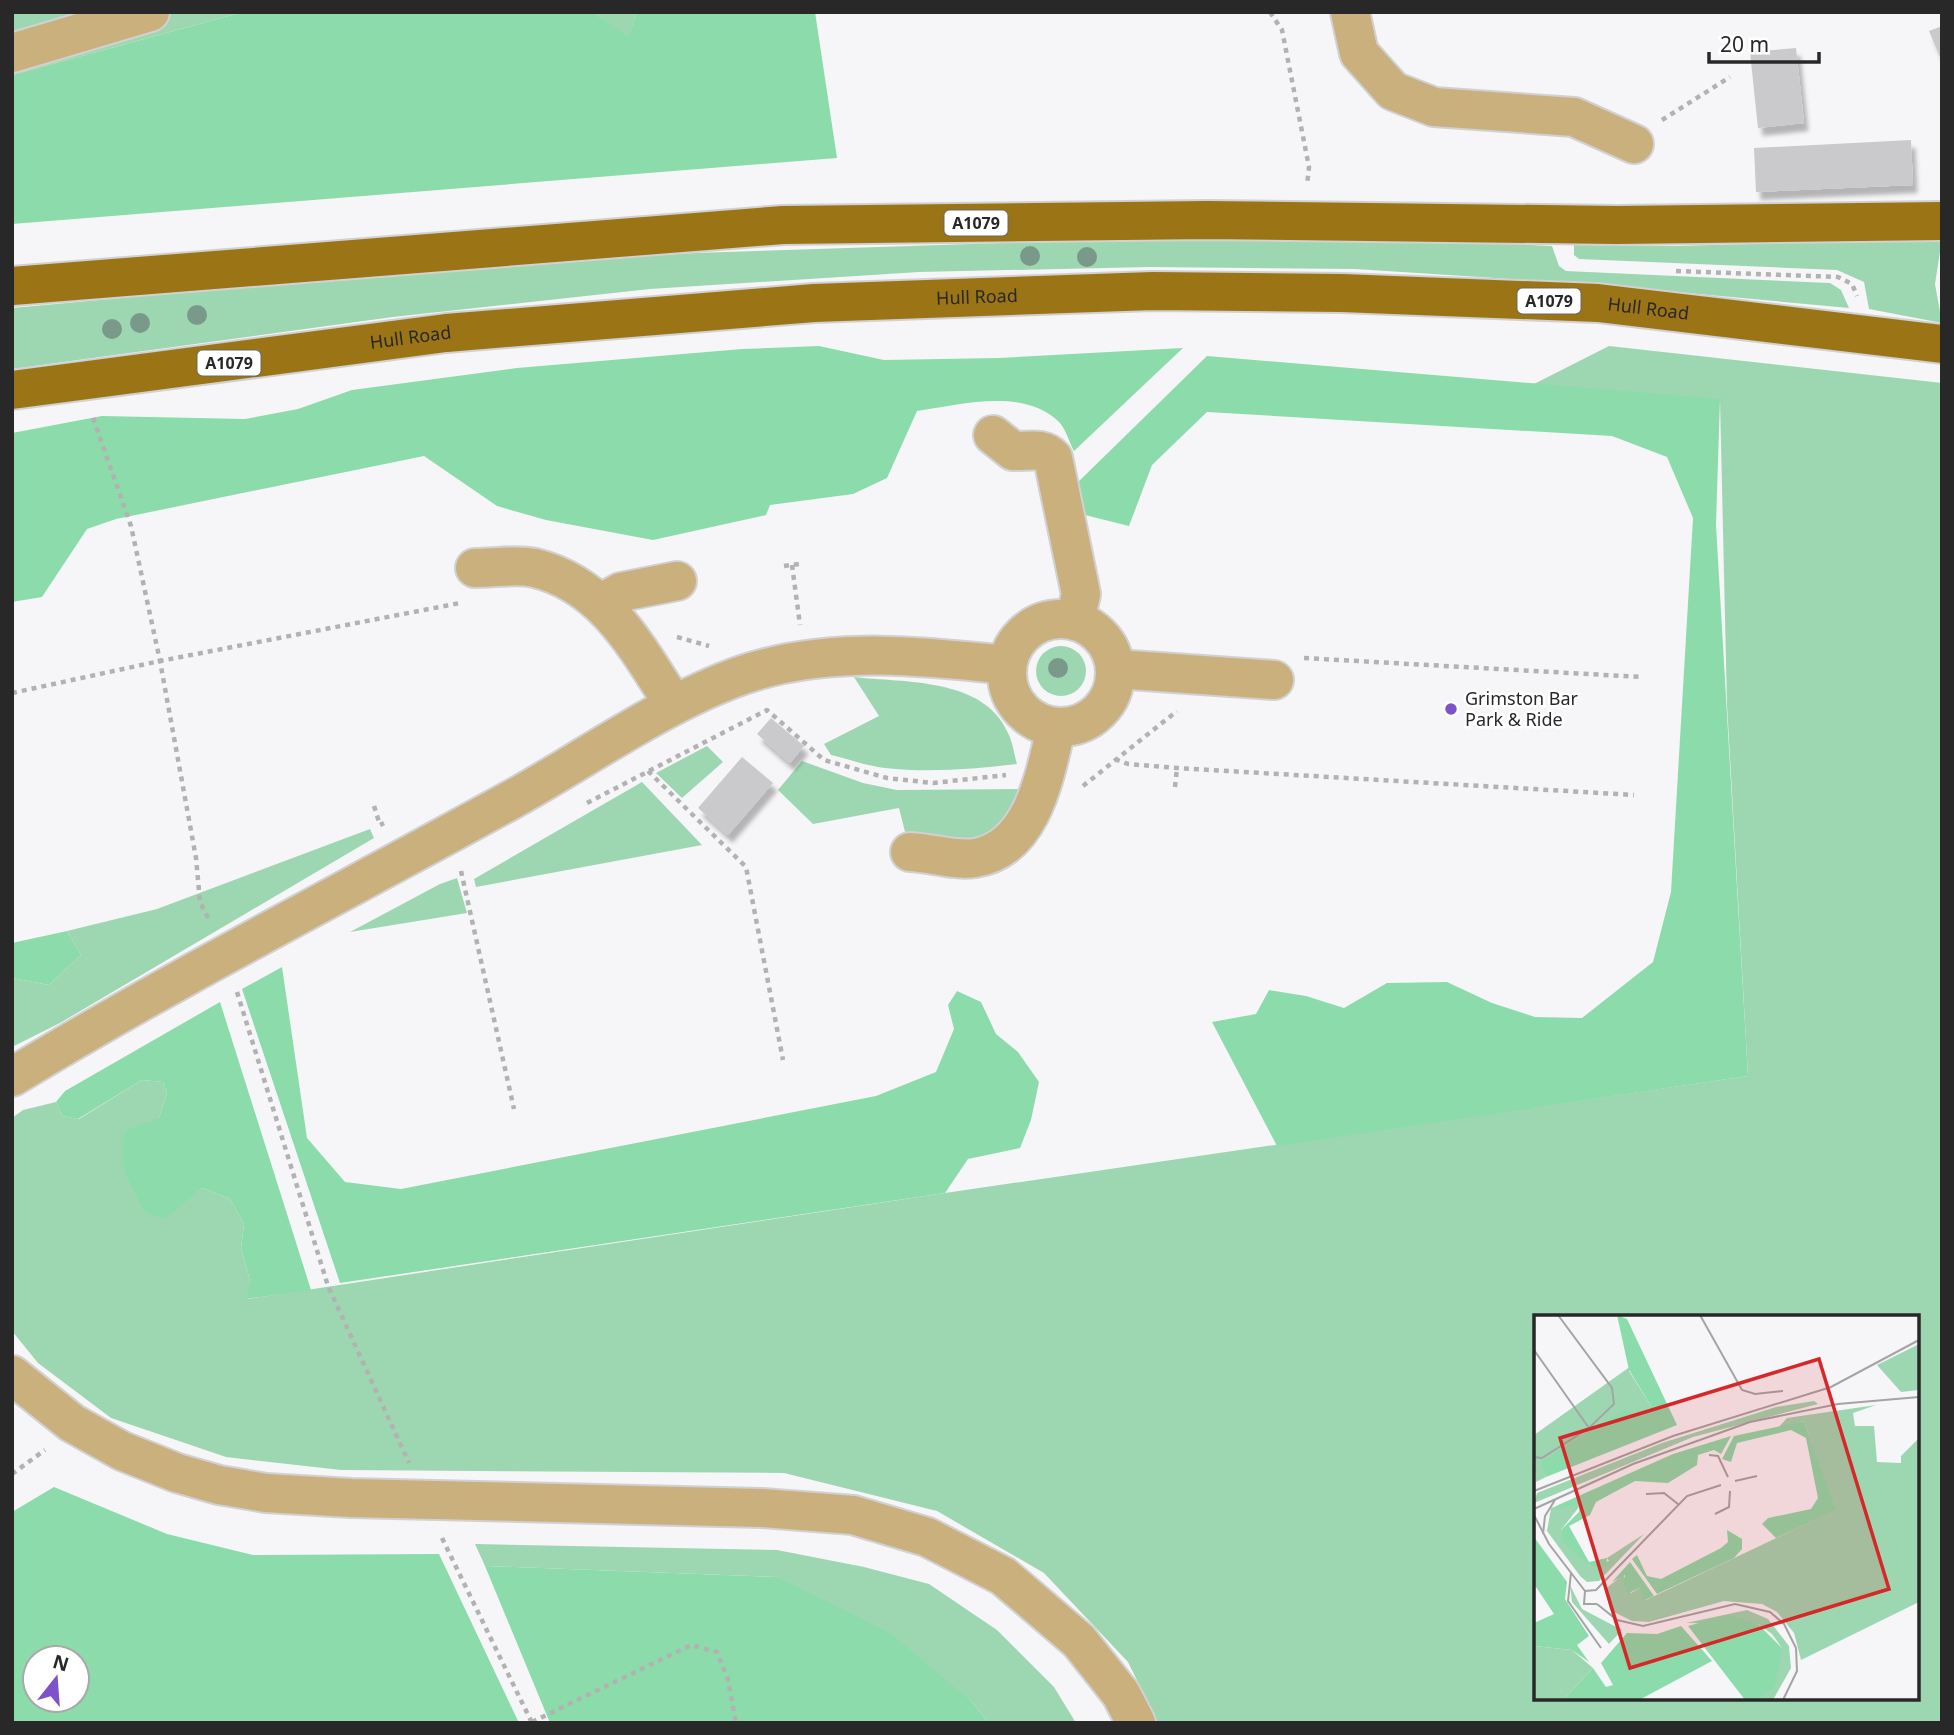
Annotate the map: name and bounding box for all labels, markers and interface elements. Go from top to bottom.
scale bar [1709,21,1819,65]
text: 20 m [1720,30,1769,58]
road number: A1079 [944,210,1007,236]
street label: Hull Road [936,283,1018,310]
road number: A1079 [1518,288,1580,314]
street label: Hull Road [1606,291,1690,325]
street label: Hull Road [368,319,453,354]
road number: A1079 [198,350,260,376]
place label: Grimston Bar Park & Ride [1465,686,1579,731]
marker: Grimston Bar Park & Ride [1443,701,1459,717]
inset map [1534,1315,1919,1700]
north arrow [21,1644,91,1714]
text: N [50,1648,72,1677]

